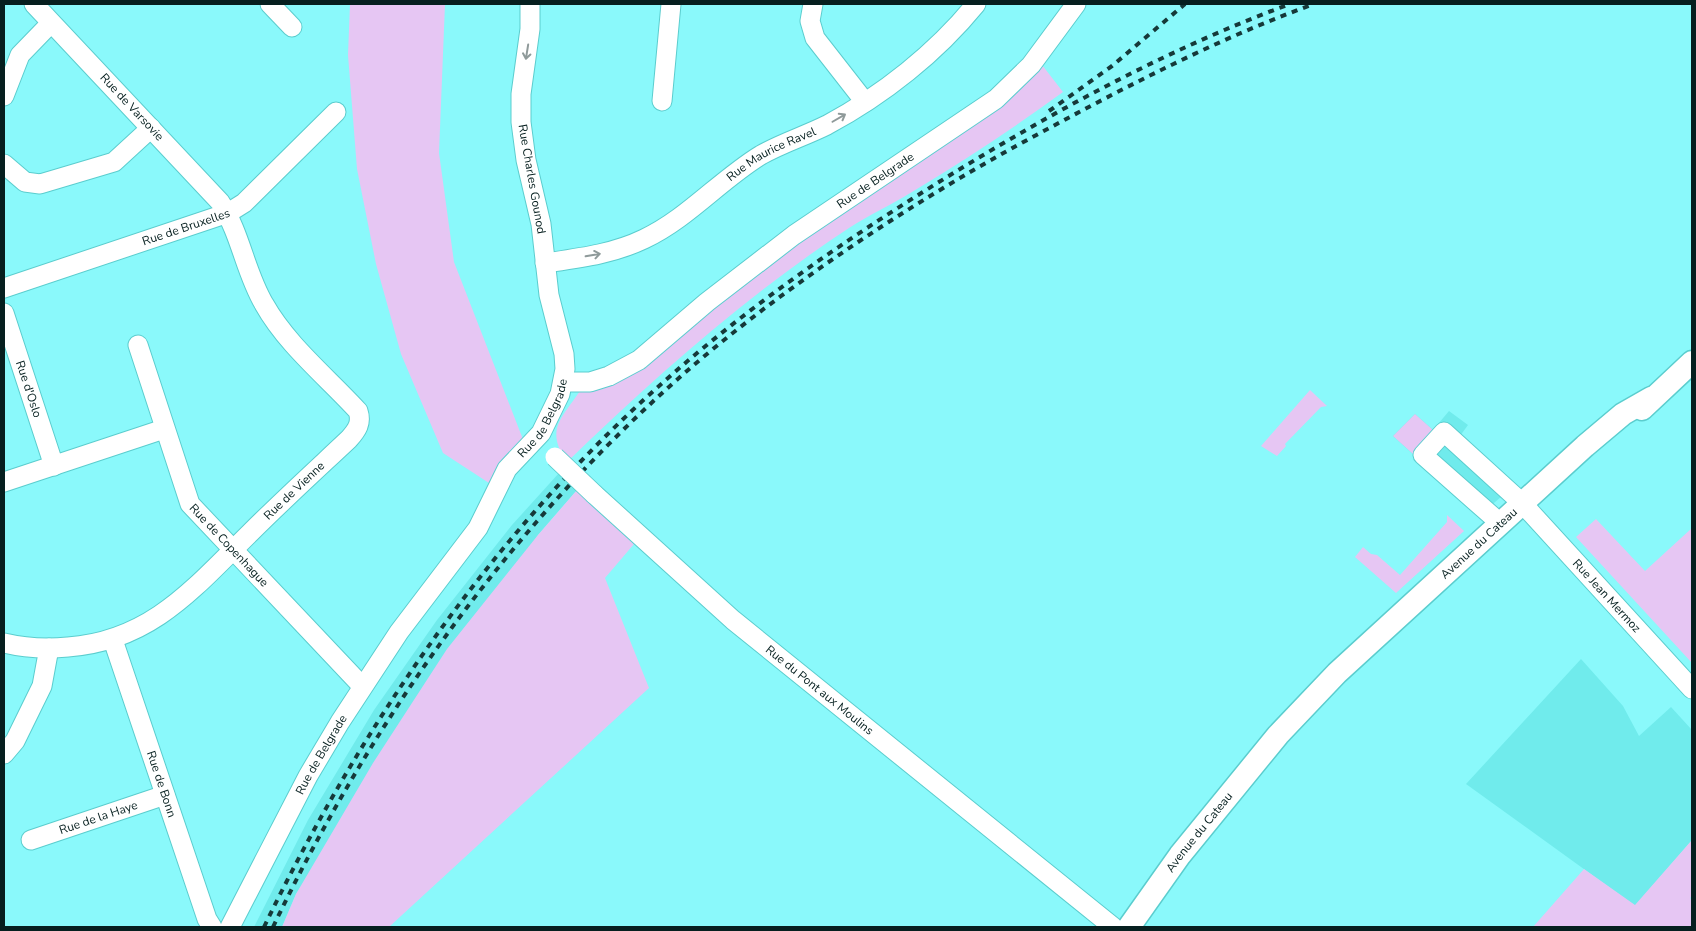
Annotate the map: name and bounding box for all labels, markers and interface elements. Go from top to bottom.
one-way arrow [521,44,531,60]
street label: Rue de Varsovie [97,70,167,144]
one-way arrow [832,112,846,122]
street label: Rue Charles Gounod [514,123,550,235]
street label: Rue Maurice Ravel [723,123,819,185]
street label: Rue de Belgrade [833,149,917,212]
street label: Rue de Bruxelles [140,205,232,249]
one-way arrow [585,250,601,260]
street label: Rue d'Oslo [12,358,46,420]
street label: Rue de Belgrade [514,377,571,461]
street label: Rue de Vienne [260,458,328,523]
street label: Rue de Copenhague [186,500,272,590]
street label: Avenue du Cateau [1437,504,1521,582]
street label: Rue Jean Mermoz [1569,556,1645,636]
street label: Rue du Pont aux Moulins [762,642,877,739]
street label: Rue de Belgrade [292,712,351,797]
street label: Rue de Bonn [143,749,180,819]
street label: Avenue du Cateau [1162,789,1236,876]
street label: Rue de la Haye [57,797,140,838]

